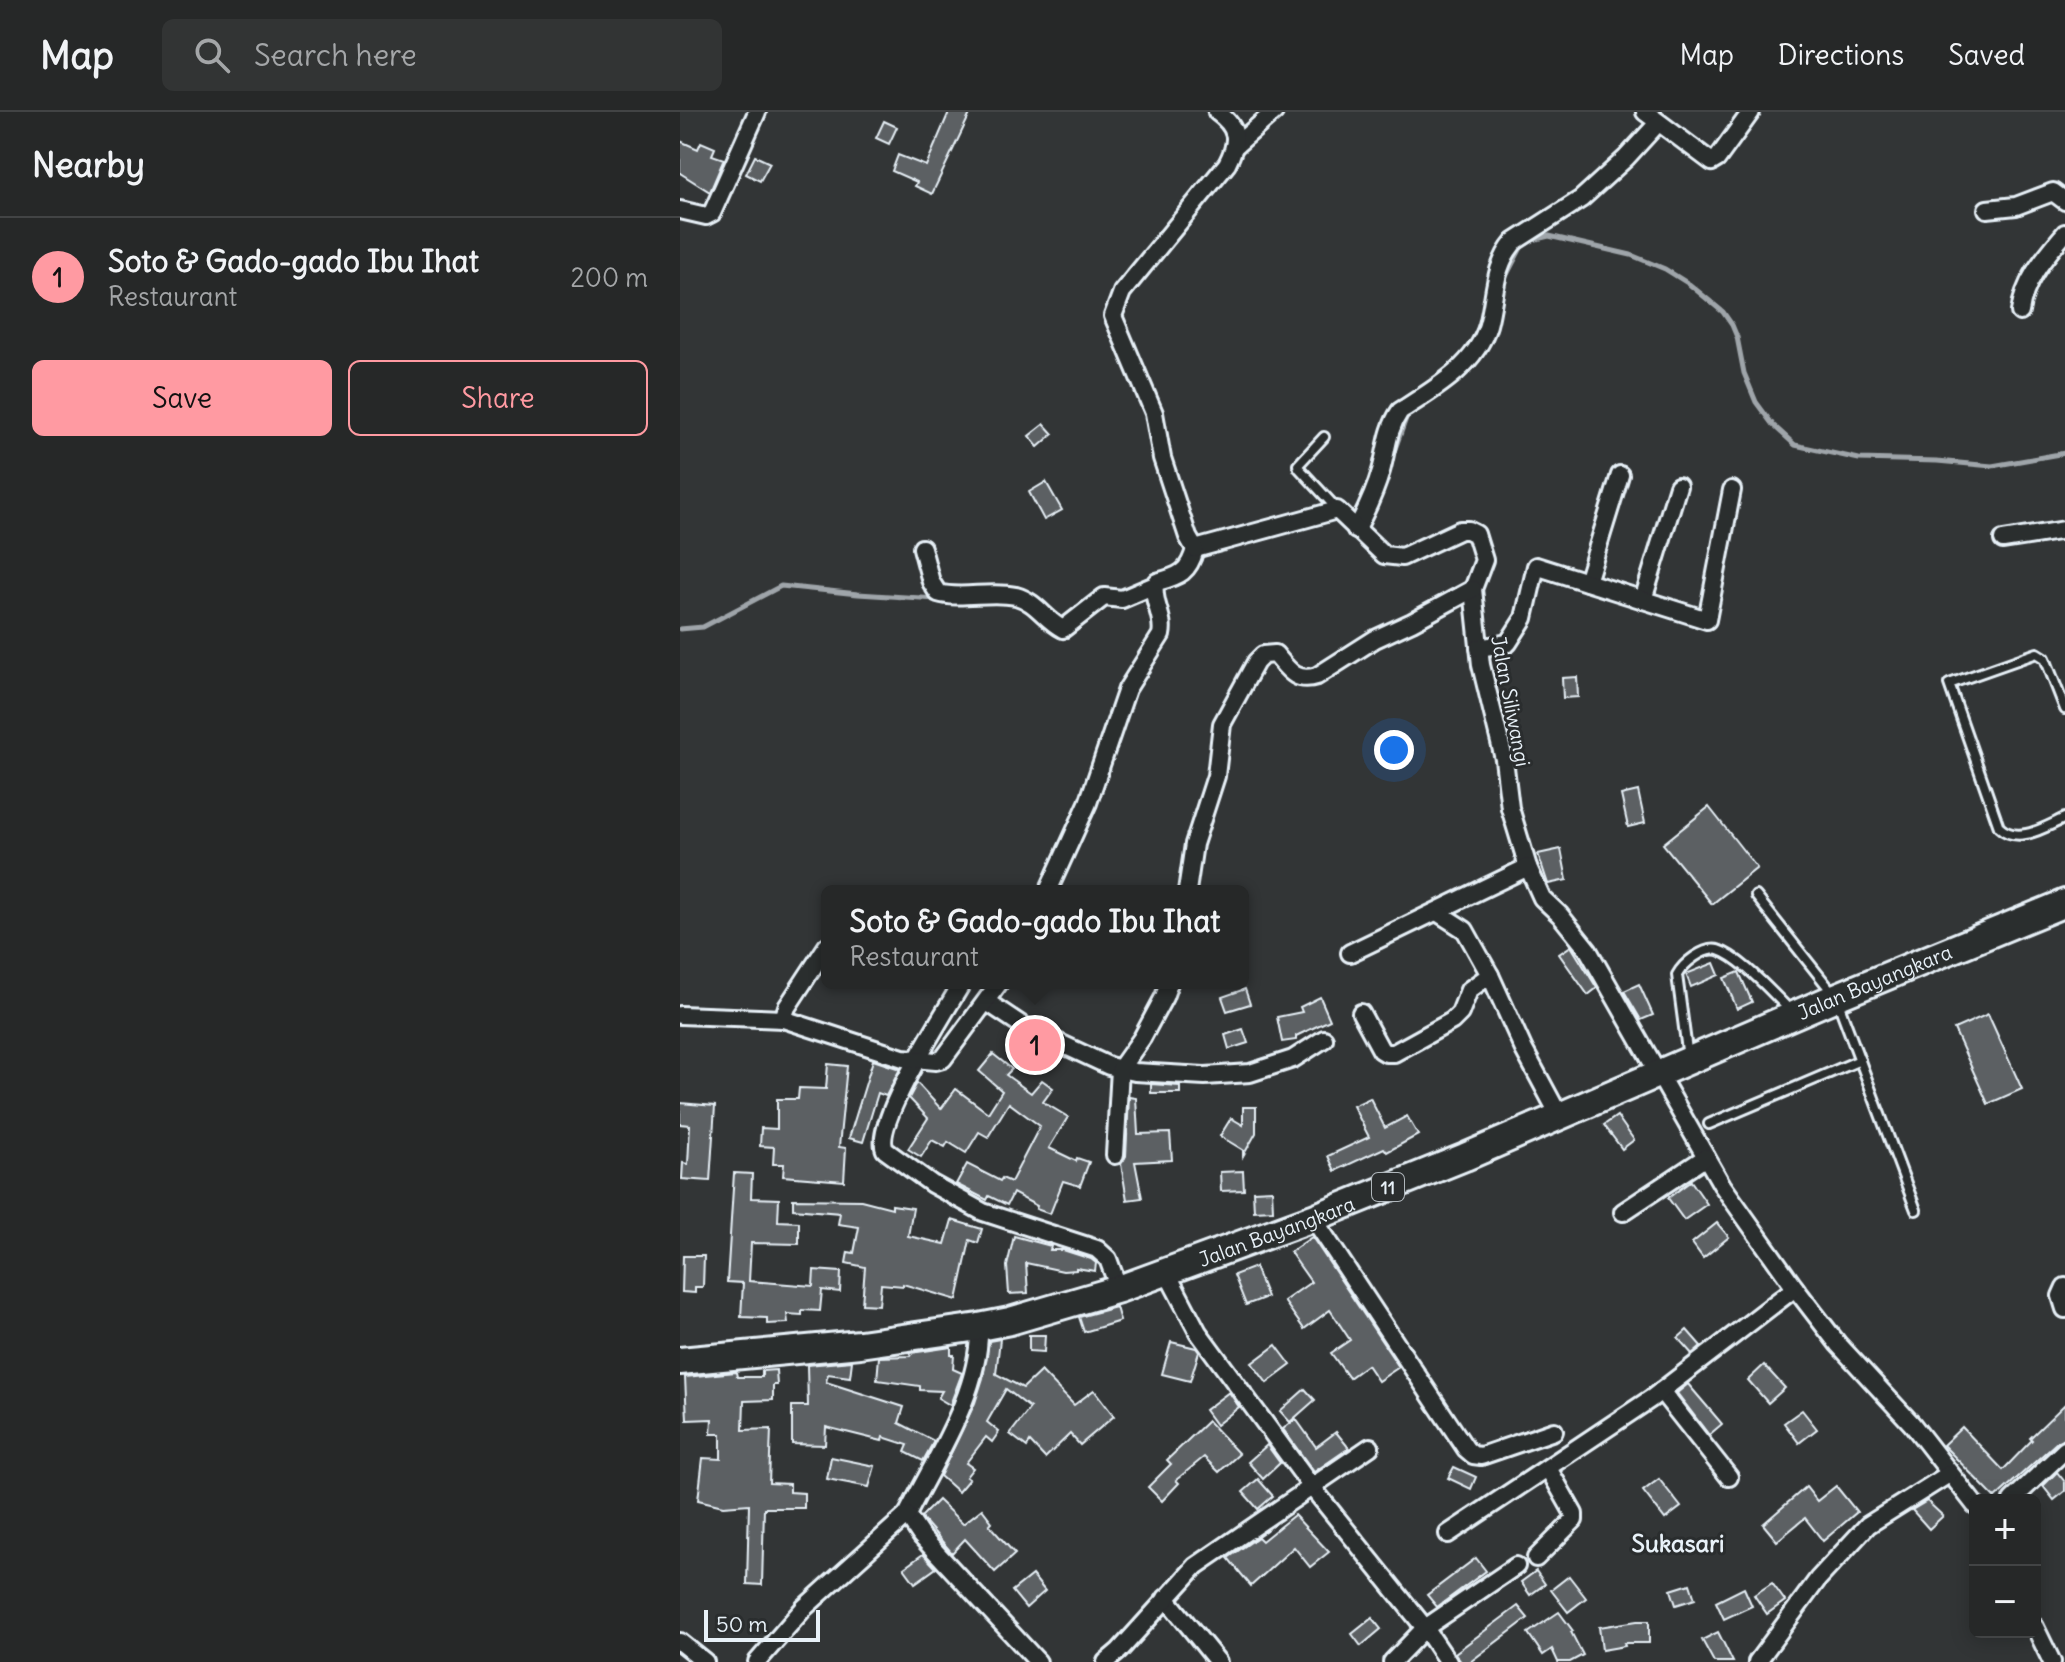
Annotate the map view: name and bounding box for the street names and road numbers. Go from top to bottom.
street label: Jalan Siliwangi [1486,633,1536,769]
street label: Jalan Bayangkara [1793,938,1955,1025]
road number: 11 [1372,1173,1404,1201]
street label: Jalan Bayangkara [1195,1190,1358,1271]

